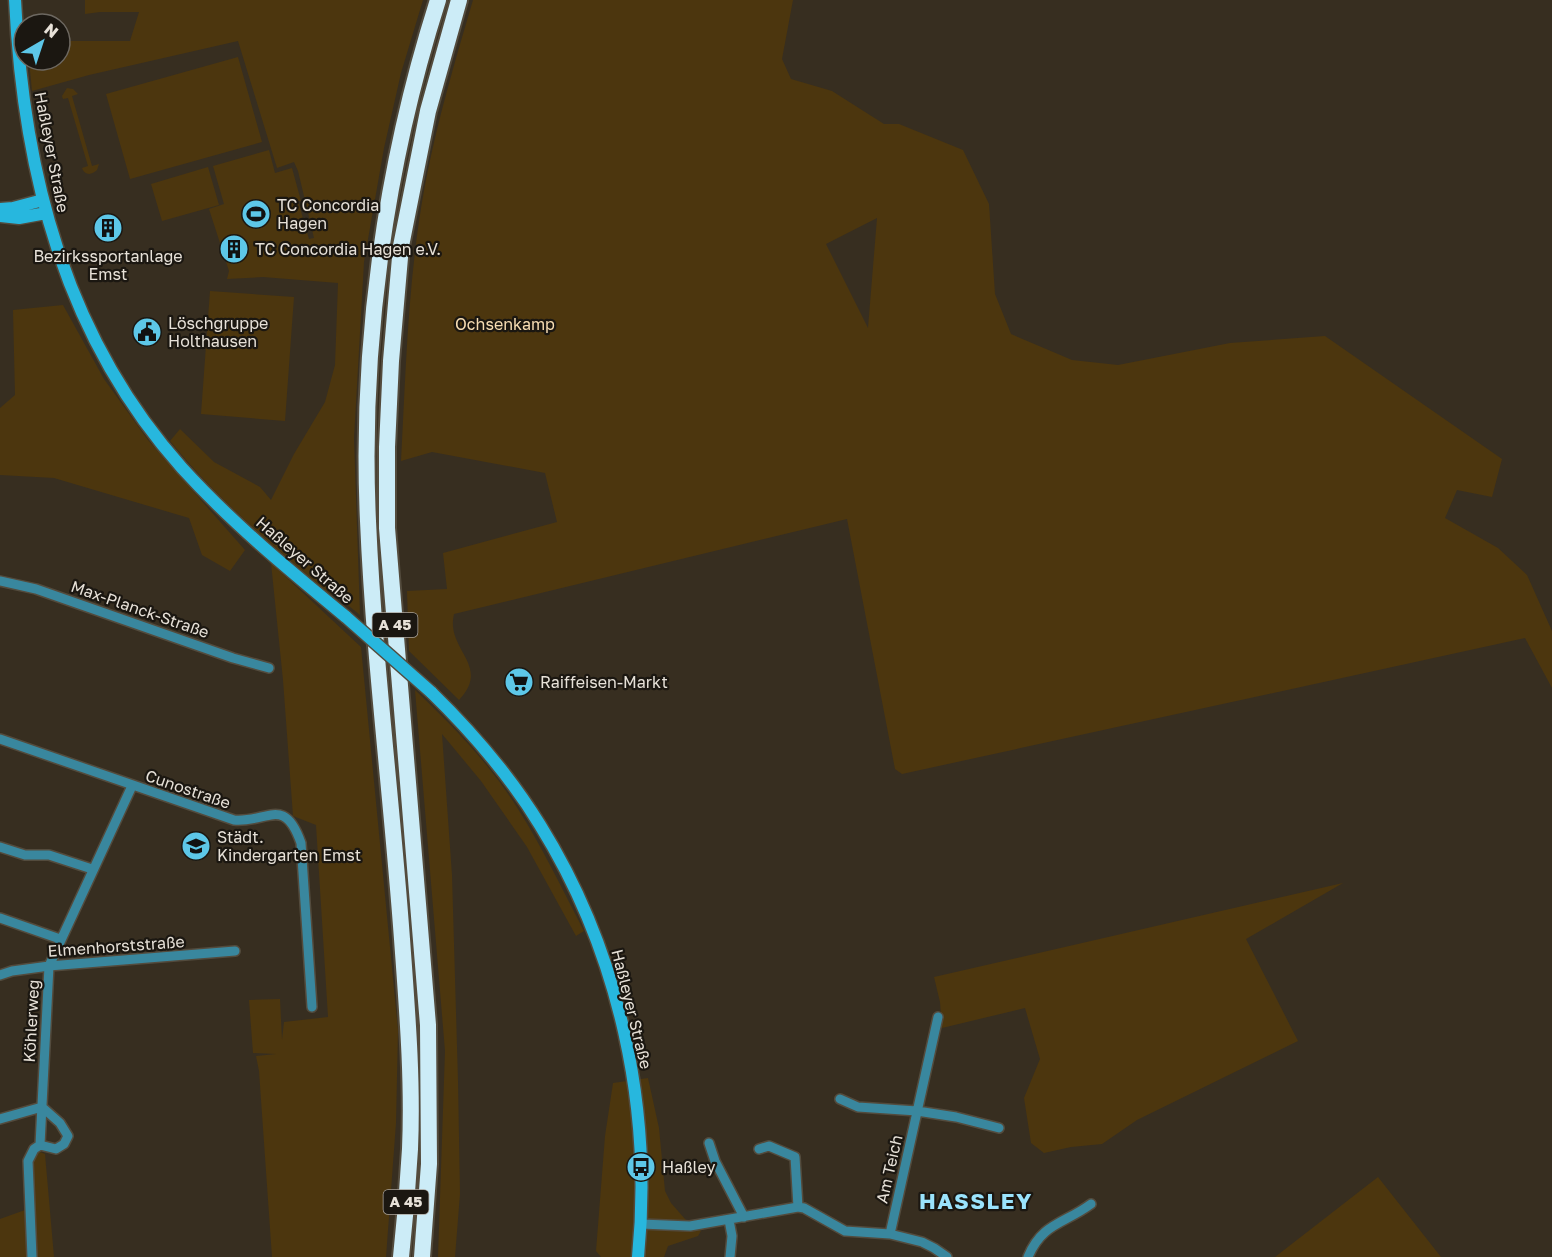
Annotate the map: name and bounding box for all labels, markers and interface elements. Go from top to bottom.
north arrow [12,12,72,72]
text: N [40,19,62,42]
street label: Haßleyer Straße [30,90,74,214]
place label: TC Concordia Hagen [277,195,379,233]
sports icon: TC Concordia Hagen [240,198,272,230]
building icon: Bezirkssportanlage Emst [92,212,124,244]
building icon: TC Concordia Hagen e.V. [218,233,250,265]
place label: TC Concordia Hagen e.V. [255,239,441,259]
place label: Bezirkssportanlage Emst [33,246,183,284]
place label: Löschgruppe Holthausen [168,313,268,351]
park label: Ochsenkamp [455,314,555,334]
public building icon: Löschgruppe Holthausen [131,316,163,348]
street label: Haßleyer Straße [252,512,358,608]
street label: Max-Planck-Straße [68,576,212,642]
road number: A 45 [372,613,418,637]
supermarket icon: Raiffeisen-Markt [503,666,535,698]
place label: Raiffeisen-Markt [540,672,668,692]
street label: Cunostraße [143,765,233,813]
place label: Städt. Kindergarten Emst [217,827,361,865]
school or university icon: Städt. Kindergarten Emst [180,830,212,862]
street label: Elmenhorststraße [47,931,185,961]
street label: Haßleyer Straße [607,947,657,1071]
street label: Köhlerweg [19,979,43,1063]
street label: Am Teich [871,1133,907,1205]
bus stop icon: Haßley [625,1151,657,1183]
place label: Haßley [662,1157,715,1177]
district label: HASSLEY [919,1187,1033,1214]
road number: A 45 [384,1190,428,1214]

